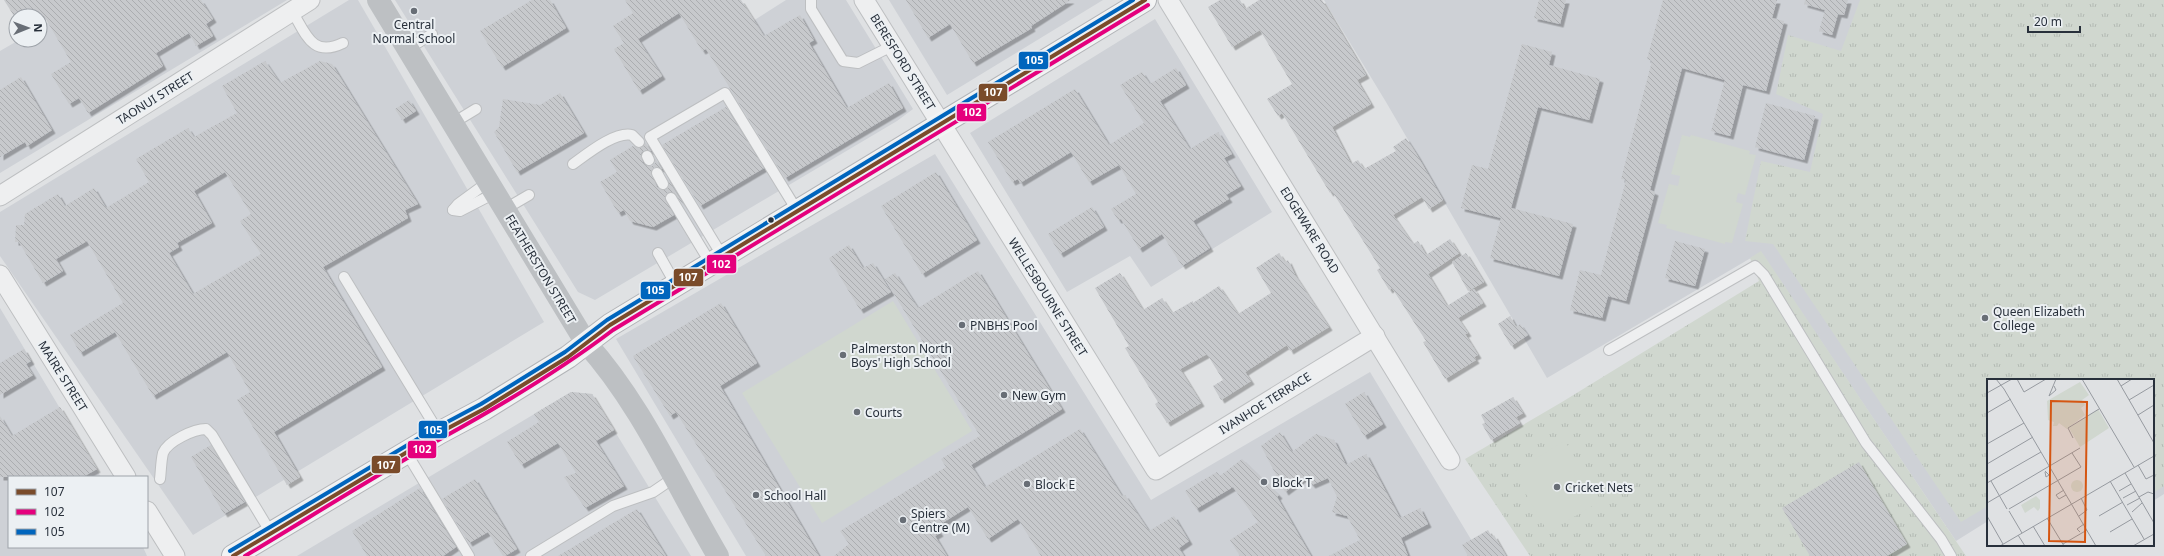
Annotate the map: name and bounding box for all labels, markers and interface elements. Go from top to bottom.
marker: Central Normal School [409,6,419,16]
north arrow [8,8,48,48]
scale bar [2028,8,2080,34]
street label: BERESFORD STREET [866,10,940,114]
text: 20 m [2034,13,2062,30]
place label: Central Normal School [373,16,455,47]
text: N [31,23,46,32]
line badge: 105 [1018,51,1049,70]
text: 105 [1025,52,1043,67]
street label: TAONUI STREET [113,67,197,129]
line badge: 107 [978,83,1008,102]
text: 107 [984,84,1002,99]
line badge: 102 [956,103,987,122]
text: 102 [963,104,981,119]
street label: EDGEWARE ROAD [1276,183,1344,277]
street label: FEATHERSTON STREET [502,211,581,327]
unlabelled marker [766,215,776,225]
street label: WELLESBOURNE STREET [1005,235,1092,360]
line badge: 102 [706,254,737,274]
text: 102 [712,256,730,271]
line badge: 107 [673,268,704,287]
text: 107 [679,269,697,284]
line badge: 105 [640,281,671,300]
text: 105 [646,282,664,297]
place label: Queen Elizabeth College [1993,303,2085,334]
marker: Queen Elizabeth College [1980,313,1990,323]
place label: PNBHS Pool [970,317,1038,334]
marker: PNBHS Pool [957,320,967,330]
street label: MAIRE STREET [34,337,92,415]
place label: Palmerston North Boys' High School [851,340,952,371]
marker: Palmerston North Boys' High School [838,350,848,360]
street label: IVANHOE TERRACE [1216,368,1314,438]
inset map [1987,379,2154,546]
place label: New Gym [1012,387,1066,404]
marker: New Gym [999,390,1009,400]
place label: Courts [865,404,903,421]
marker: Courts [852,407,862,417]
line badge: 105 [418,420,448,439]
text: 105 [424,422,442,437]
line badge: 102 [407,440,437,459]
text: 102 [413,441,431,456]
line badge: 107 [371,455,401,474]
text: 107 [377,457,395,472]
place label: Block T [1272,474,1312,491]
legend [8,476,148,548]
place label: Block E [1035,476,1075,493]
marker: Block T [1259,477,1269,487]
marker: Block E [1022,479,1032,489]
place label: Cricket Nets [1565,479,1633,496]
marker: Cricket Nets [1552,482,1562,492]
text: 107 [44,483,65,500]
place label: School Hall [764,487,826,504]
marker: School Hall [751,490,761,500]
text: 102 [44,503,65,520]
place label: Spiers Centre (M) [911,505,970,536]
marker: Spiers Centre (M) [898,515,908,525]
text: 105 [44,523,65,540]

